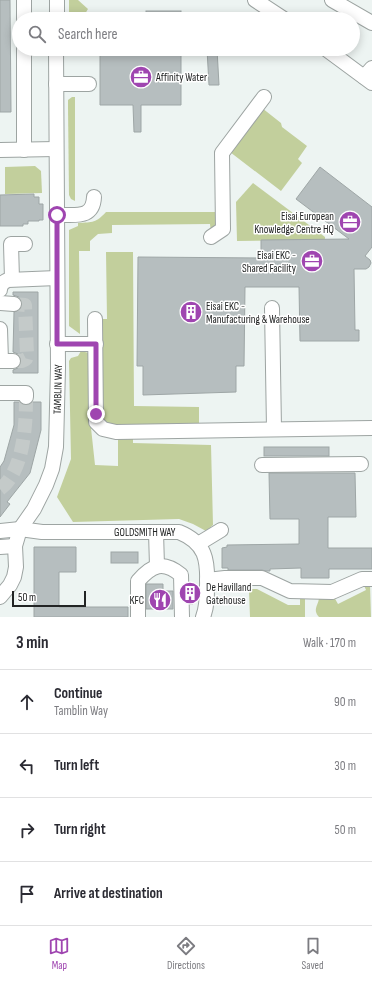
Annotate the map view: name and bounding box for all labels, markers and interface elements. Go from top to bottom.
search box [12,12,360,56]
icon: search [26,23,48,45]
text: Search here [58,25,118,44]
office icon: Affinity Water [128,64,154,90]
place label: Affinity Water [155,71,207,84]
route start [48,206,66,224]
office icon: Eisai European Knowledge Centre HQ [337,209,363,235]
place label: Eisai European Knowledge Centre HQ [254,210,334,236]
office icon: Eisai EKC - Shared Facility [299,248,325,274]
place label: Eisai EKC - Shared Facility [242,249,297,275]
building icon: Eisai EKC - Manufacturing & Warehouse [178,299,204,325]
place label: Eisai EKC - Manufacturing & Warehouse [206,300,310,326]
street label: TAMBLIN WAY [50,364,65,414]
route end [87,405,105,423]
street label: GOLDSMITH WAY [114,526,176,539]
building icon: De Havilland Gatehouse [177,580,203,606]
place label: De Havilland Gatehouse [206,581,252,607]
restaurant icon: KFC [147,587,173,613]
scale bar [12,589,86,608]
text: 50 m [18,591,36,604]
place label: KFC [130,594,144,607]
text: 3 min [16,633,49,653]
text: Walk · 170 m [303,635,356,651]
text: Continue [54,684,103,703]
icon: ahead [16,691,38,713]
text: 90 m [334,694,356,710]
text: Tamblin Way [54,703,108,719]
icon: left [16,755,38,777]
text: Turn left [54,756,99,775]
text: 30 m [334,758,356,774]
icon: right [16,819,38,841]
text: Turn right [54,820,106,839]
text: 50 m [335,822,356,838]
icon: arrive [16,883,38,905]
text: Arrive at destination [54,884,163,903]
tab: Map [48,935,70,972]
tab: Directions [167,935,205,972]
tab: Saved [302,935,324,972]

